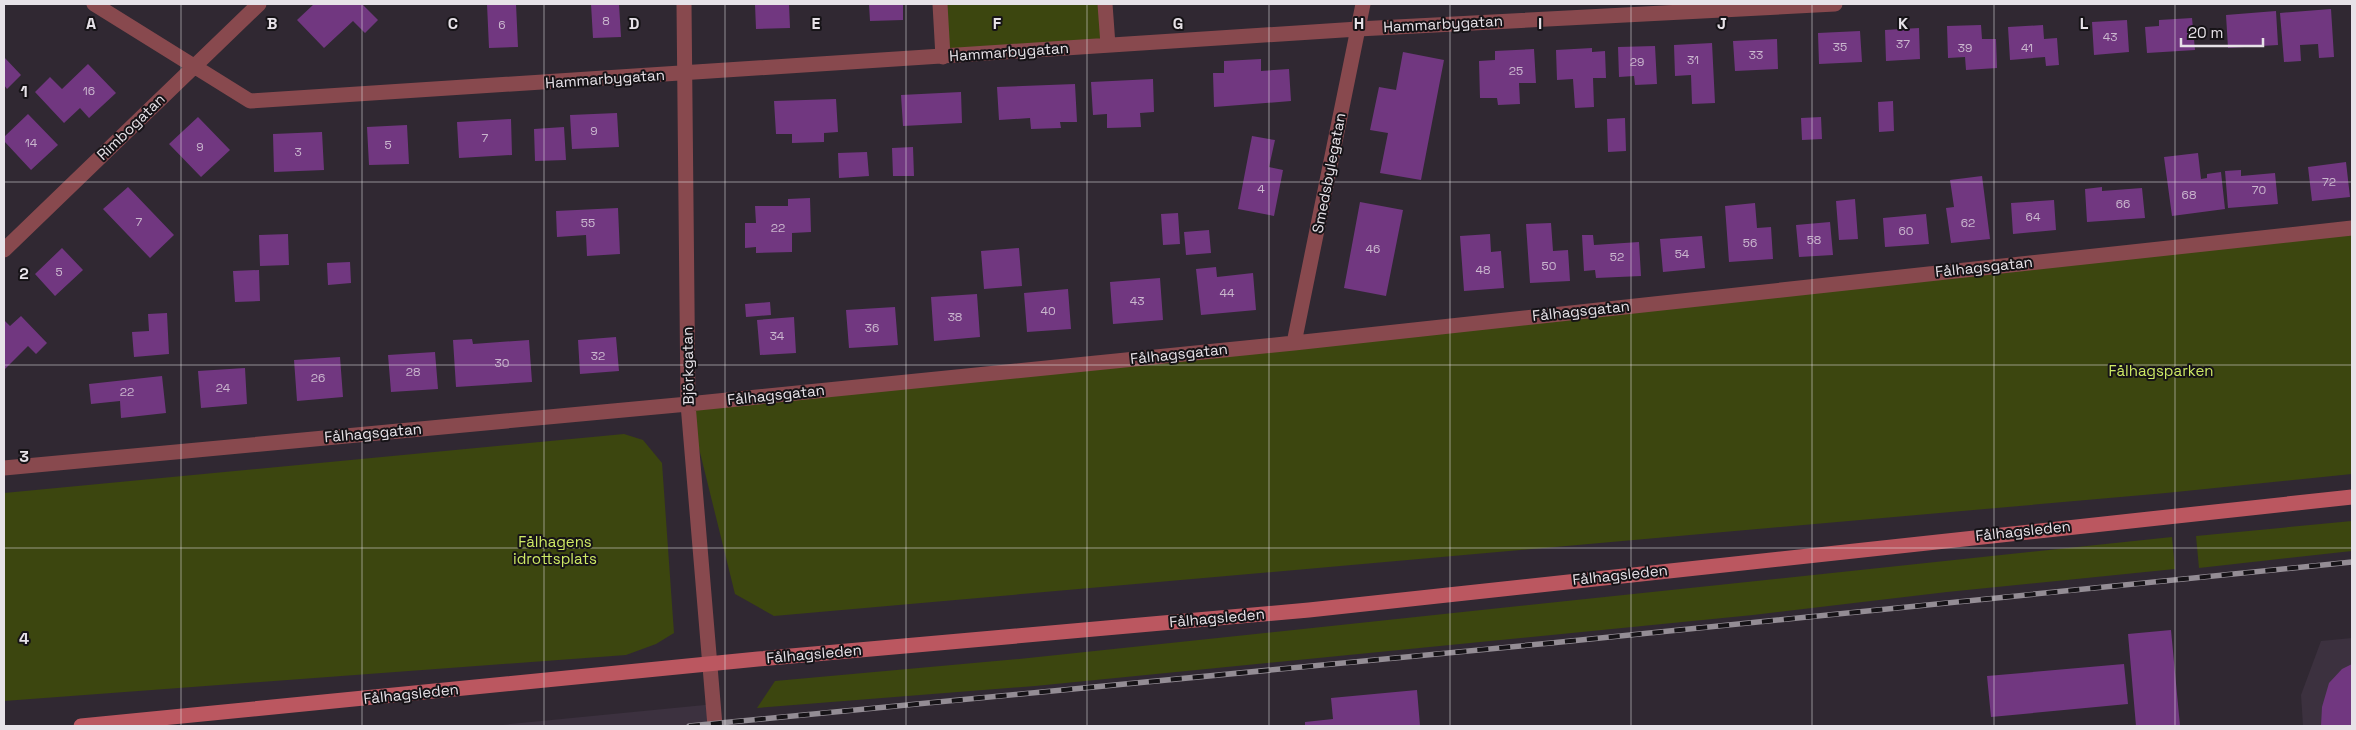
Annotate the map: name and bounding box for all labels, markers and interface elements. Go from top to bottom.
street label: Hammarbygatan [1383,11,1503,36]
text: A [86,13,96,34]
text: B [267,13,277,34]
text: C [448,13,458,34]
house number: 8 [602,13,610,29]
text: D [629,13,639,34]
text: E [812,13,821,34]
text: F [993,13,1002,34]
text: G [1173,13,1183,34]
text: H [1354,13,1364,34]
text: I [1538,13,1542,34]
text: J [1717,13,1727,34]
text: K [1898,13,1908,34]
text: L [2080,13,2089,34]
scale bar [2181,15,2264,47]
house number: 6 [498,17,506,33]
text: 20 m [2188,23,2223,42]
house number: 43 [2103,29,2117,45]
house number: 37 [1896,36,1910,52]
street label: Hammarbygatan [949,38,1069,65]
house number: 35 [1833,39,1847,55]
house number: 39 [1958,40,1972,56]
house number: 41 [2021,40,2033,56]
house number: 33 [1749,47,1763,63]
house number: 31 [1687,52,1699,68]
house number: 29 [1630,54,1644,70]
house number: 25 [1509,63,1523,79]
street label: Hammarbygatan [545,65,665,92]
text: 1 [20,81,28,102]
house number: 16 [83,83,95,99]
street label: Rimbogatan [93,89,169,164]
street label: Smedsbylegatan [1308,111,1350,235]
house number: 9 [590,123,598,139]
house number: 7 [482,130,489,146]
house number: 14 [25,135,38,151]
house number: 5 [384,137,392,153]
house number: 9 [196,139,204,155]
house number: 3 [294,144,302,160]
house number: 72 [2322,174,2336,190]
house number: 4 [1257,181,1265,197]
house number: 70 [2252,182,2266,198]
house number: 68 [2182,187,2196,203]
house number: 66 [2116,196,2130,212]
house number: 64 [2026,209,2041,225]
house number: 7 [136,214,143,230]
house number: 55 [581,215,595,231]
house number: 62 [1961,215,1975,231]
house number: 22 [771,220,785,236]
house number: 60 [1898,223,1914,239]
house number: 58 [1807,232,1821,248]
house number: 56 [1743,235,1757,251]
house number: 46 [1366,241,1380,257]
house number: 54 [1675,246,1690,262]
house number: 52 [1610,249,1624,265]
street label: Fålhagsgatan [1934,252,2034,281]
house number: 50 [1542,258,1556,274]
house number: 48 [1476,262,1490,278]
text: 2 [19,263,29,284]
house number: 5 [55,264,63,280]
house number: 44 [1219,285,1235,301]
house number: 43 [1130,293,1144,309]
street label: Fålhagsgatan [1531,296,1631,325]
house number: 40 [1040,303,1056,319]
house number: 38 [948,309,962,325]
house number: 36 [865,320,879,336]
street label: Björkgatan [677,327,698,406]
house number: 34 [770,328,785,344]
street label: Fålhagsgatan [1129,339,1229,368]
house number: 32 [591,348,605,364]
house number: 30 [495,355,509,371]
park label: Fålhagsparken [2108,361,2214,380]
house number: 28 [406,364,420,380]
house number: 26 [311,370,325,386]
house number: 24 [216,380,231,396]
street label: Fålhagsgatan [726,380,826,409]
house number: 22 [120,384,134,400]
street label: Fålhagsgatan [323,419,423,446]
text: 3 [19,446,29,467]
street label: Fålhagsleden [1974,516,2072,545]
park label: Fålhagens idrottsplats [513,532,597,568]
street label: Fålhagsleden [1571,560,1669,589]
street label: Fålhagsleden [1168,604,1265,631]
text: 4 [19,628,29,649]
street label: Fålhagsleden [765,640,862,667]
street label: Fålhagsleden [362,679,460,708]

